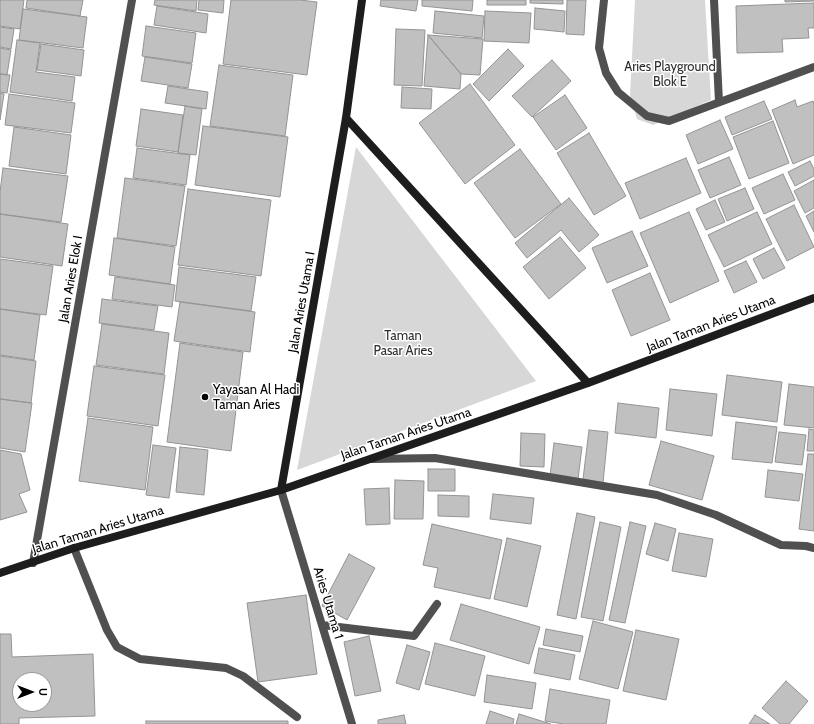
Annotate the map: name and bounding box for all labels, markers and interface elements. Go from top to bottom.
park label: Aries Playground Blok E [624,59,716,90]
street label: Jalan Aries Elok I [56,234,86,324]
street label: Jalan Aries Utama I [285,250,319,354]
street label: Jalan Taman Aries Utama [644,292,778,356]
park label: Taman Pasar Aries [373,328,433,359]
place label: Yayasan Al Hadi Taman Aries [213,382,299,413]
marker: Yayasan Al Hadi Taman Aries [200,392,210,402]
street label: Jalan Taman Aries Utama [339,404,473,464]
street label: Jalan Taman Aries Utama [30,503,166,557]
street label: Aries Utama 1 [310,565,346,641]
north arrow [12,672,52,712]
text: U [36,688,50,696]

